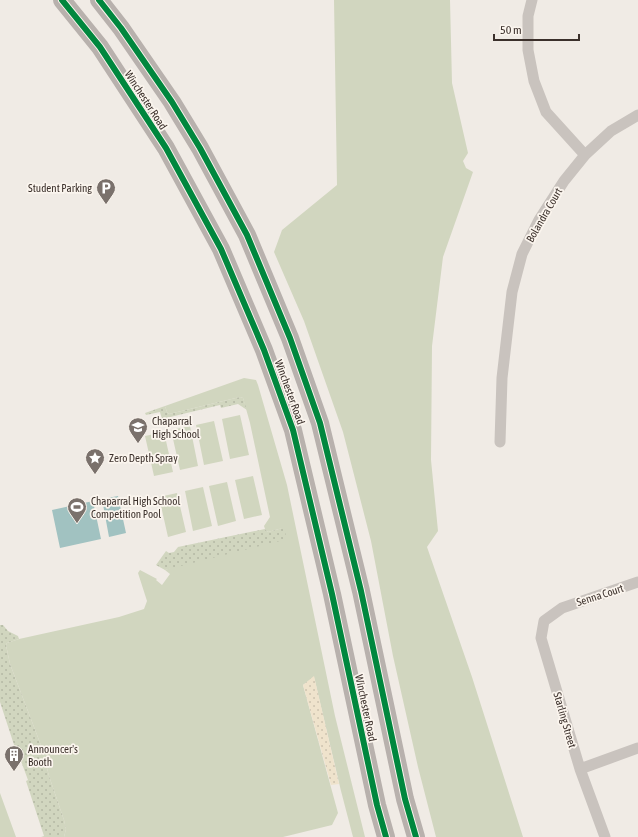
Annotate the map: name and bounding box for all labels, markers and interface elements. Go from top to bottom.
scale bar [494,16,579,42]
text: 50 m [500,23,522,37]
street label: Winchester Road [122,68,170,132]
parking icon: Student Parking [95,177,117,205]
place label: Student Parking [28,182,92,194]
street label: Bolandra Court [524,186,564,244]
street label: Winchester Road [273,358,307,426]
place label: Chaparral High School [152,415,200,440]
school or university icon: Chaparral High School [127,416,149,444]
place icon: Zero Depth Spray [84,447,106,475]
place label: Zero Depth Spray [109,452,178,464]
place label: Chaparral High School Competition Pool [91,495,180,520]
sports icon: Chaparral High School Competition Pool [66,496,88,524]
street label: Senna Court [575,582,625,608]
street label: Winchester Road [353,674,379,742]
street label: Starling Street [551,691,579,749]
place label: Announcer's Booth [28,743,78,768]
building icon: Announcer's Booth [3,744,25,772]

